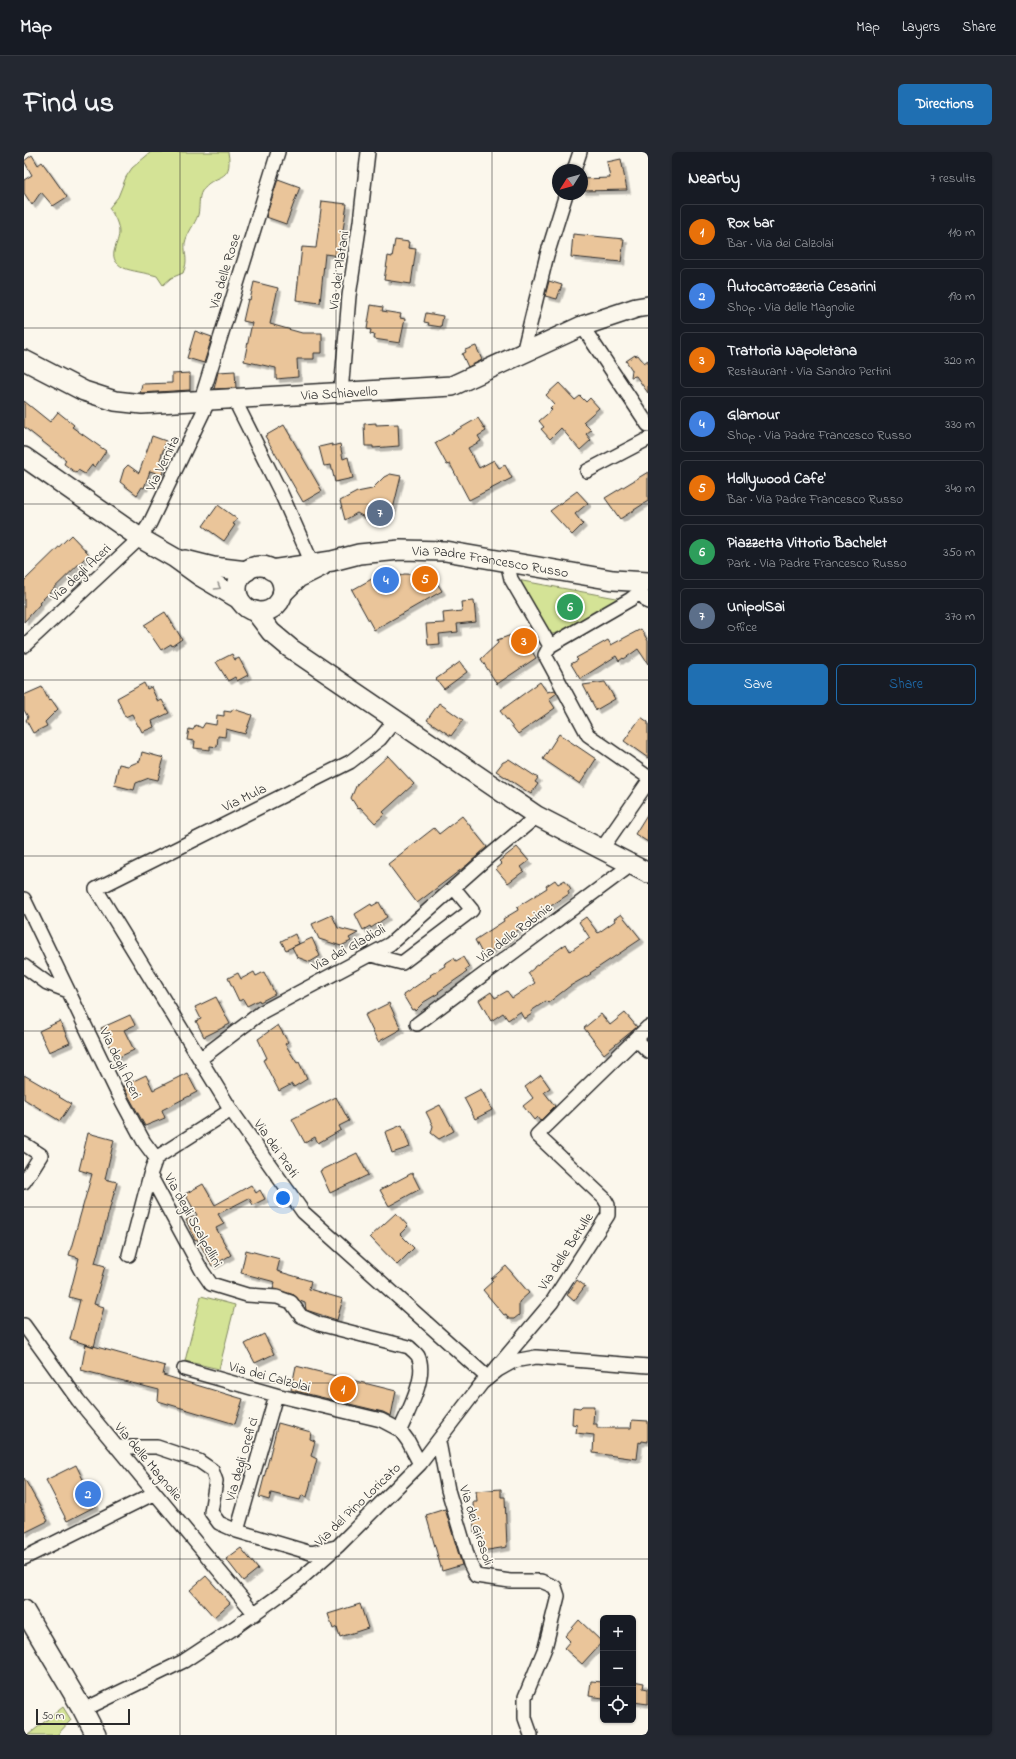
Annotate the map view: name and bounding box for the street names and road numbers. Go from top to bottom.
street label: Via dei Platani [323,229,355,312]
street label: Via delle Rose [204,230,247,313]
street label: Via Schiavello [299,381,379,407]
street label: Via Vernita [140,432,186,496]
street label: Via degli Aceri [45,539,117,608]
street label: Via Padre Francesco Russo [411,541,570,584]
street label: Via Mula [218,779,270,819]
street label: Via delle Robinie [472,897,558,969]
street label: Via dei Gladioli [307,919,390,978]
street label: Via degli Aceri [92,1024,146,1103]
street label: Via dei Prati [247,1114,304,1182]
street label: Via degli Scalpellini [157,1169,227,1272]
street label: Via delle Betulle [533,1208,600,1296]
street label: Via dei Calzolai [225,1356,313,1398]
street label: Via degli Orefici [220,1415,265,1505]
street label: Via delle Magnolie [107,1417,187,1507]
street label: Via del Pino Loricato [309,1458,406,1553]
street label: Via dei Girasoli [452,1482,498,1568]

